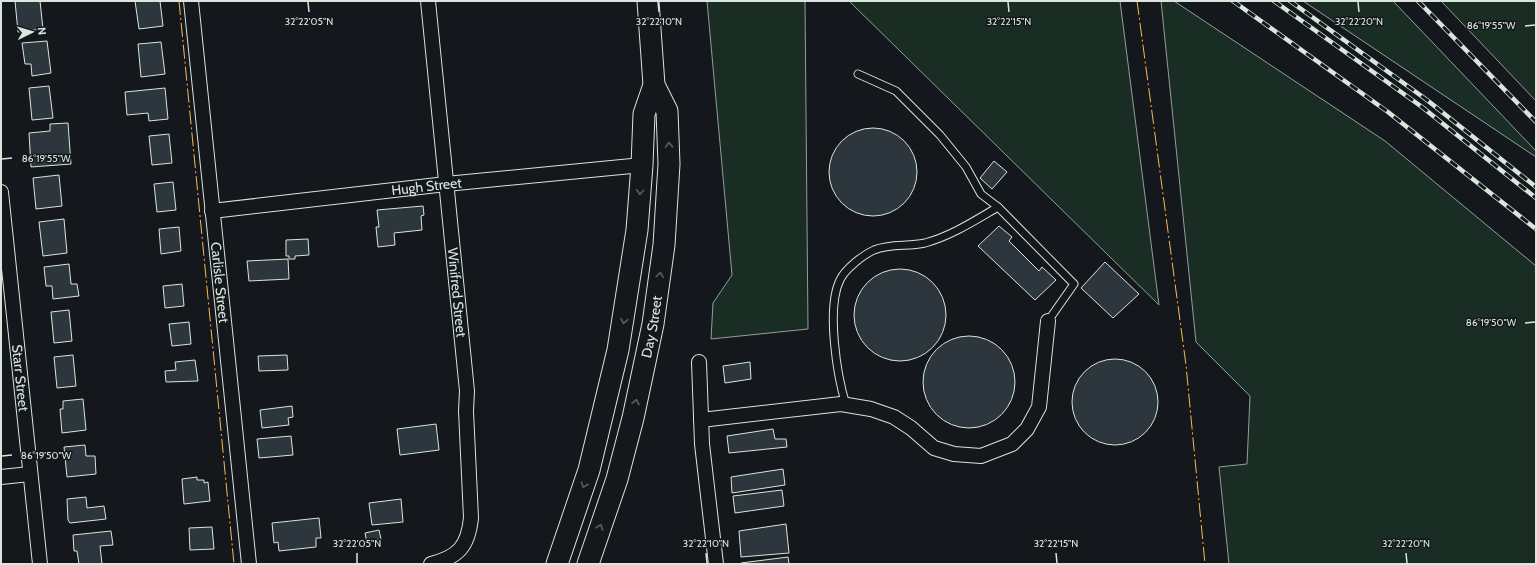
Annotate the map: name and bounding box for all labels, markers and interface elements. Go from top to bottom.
north arrow [12,12,52,52]
text: 32°22'05"N [285,15,333,28]
text: 32°22'10"N [636,15,682,28]
text: 32°22'15"N [987,15,1031,28]
text: 32°22'20"N [1335,15,1383,28]
text: 86°19'55"W [1467,19,1516,32]
text: N [35,27,49,36]
one-way arrow [664,142,673,148]
text: 86°19'55"W [22,152,71,165]
street label: Hugh Street [390,173,463,199]
one-way arrow [636,189,645,195]
street label: Carlisle Street [207,241,233,324]
street label: Winifred Street [444,247,471,338]
one-way arrow [656,272,665,278]
street label: Day Street [637,294,666,359]
text: 86°19'50"W [1466,316,1517,329]
one-way arrow [620,318,629,324]
street label: Starr Street [8,343,33,413]
one-way arrow [632,399,640,405]
text: 86°19'50"W [21,449,72,462]
one-way arrow [580,481,589,488]
one-way arrow [595,524,604,531]
text: 32°22'05"N [333,537,381,550]
text: 32°22'10"N [683,537,729,550]
text: 32°22'15"N [1034,537,1078,550]
text: 32°22'20"N [1382,537,1430,550]

